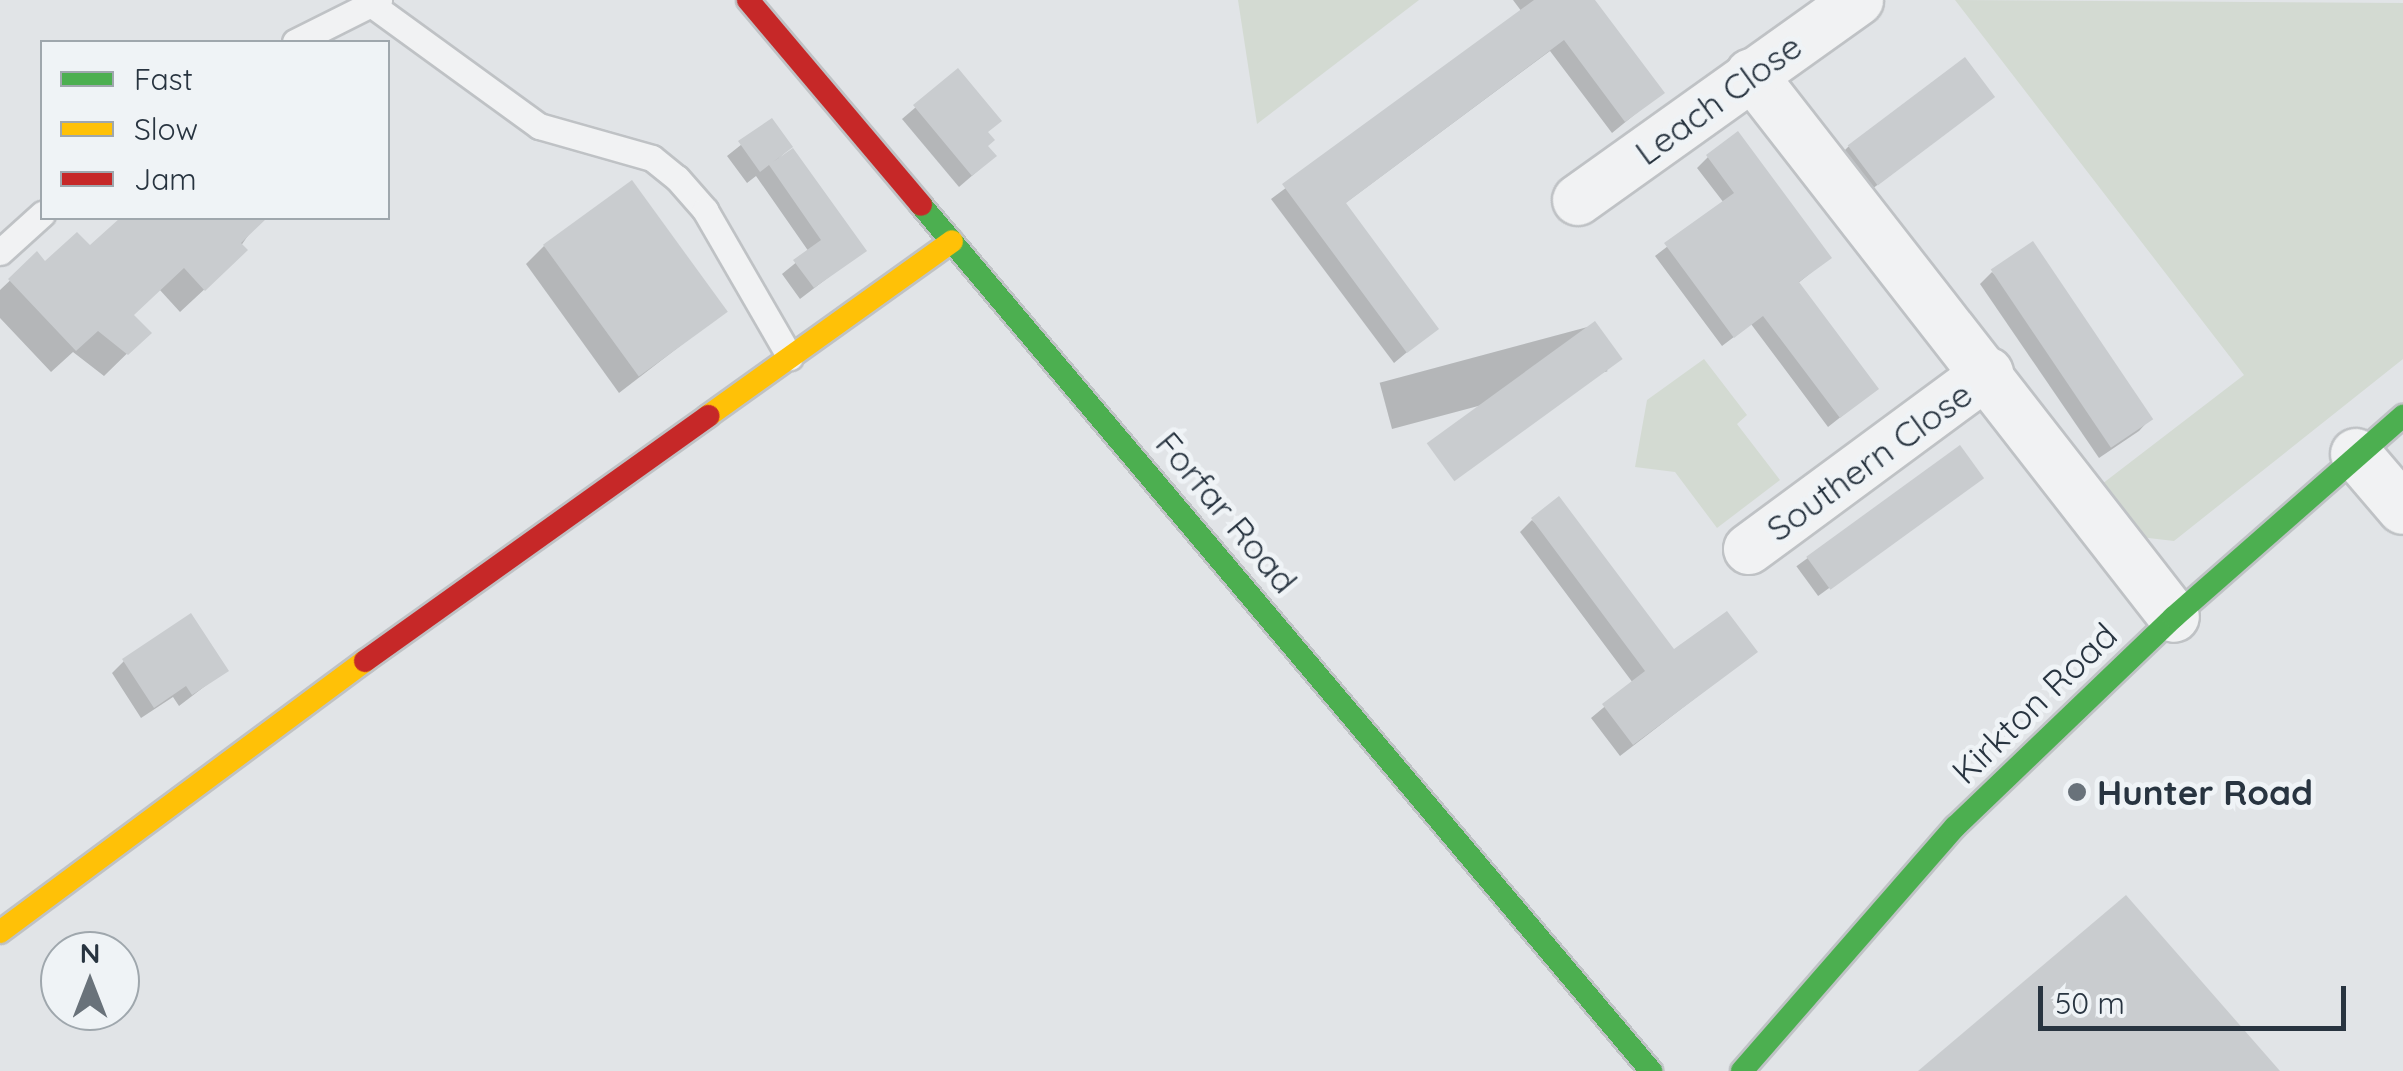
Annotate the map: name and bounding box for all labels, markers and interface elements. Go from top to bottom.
street label: Leach Close [1627,25,1809,173]
legend [40,40,390,220]
text: Fast [134,60,193,98]
text: Slow [134,110,198,148]
text: Jam [134,160,197,198]
street label: Southern Close [1758,372,1980,550]
street label: Forfar Road [1147,423,1307,601]
street label: Kirkton Road [1943,614,2125,792]
place label: Hunter Road [2097,771,2313,813]
marker: Hunter Road [2066,781,2088,803]
north arrow [40,931,140,1031]
text: N [80,935,100,970]
scale bar [2043,966,2350,1028]
text: 50 m [2055,984,2125,1022]

